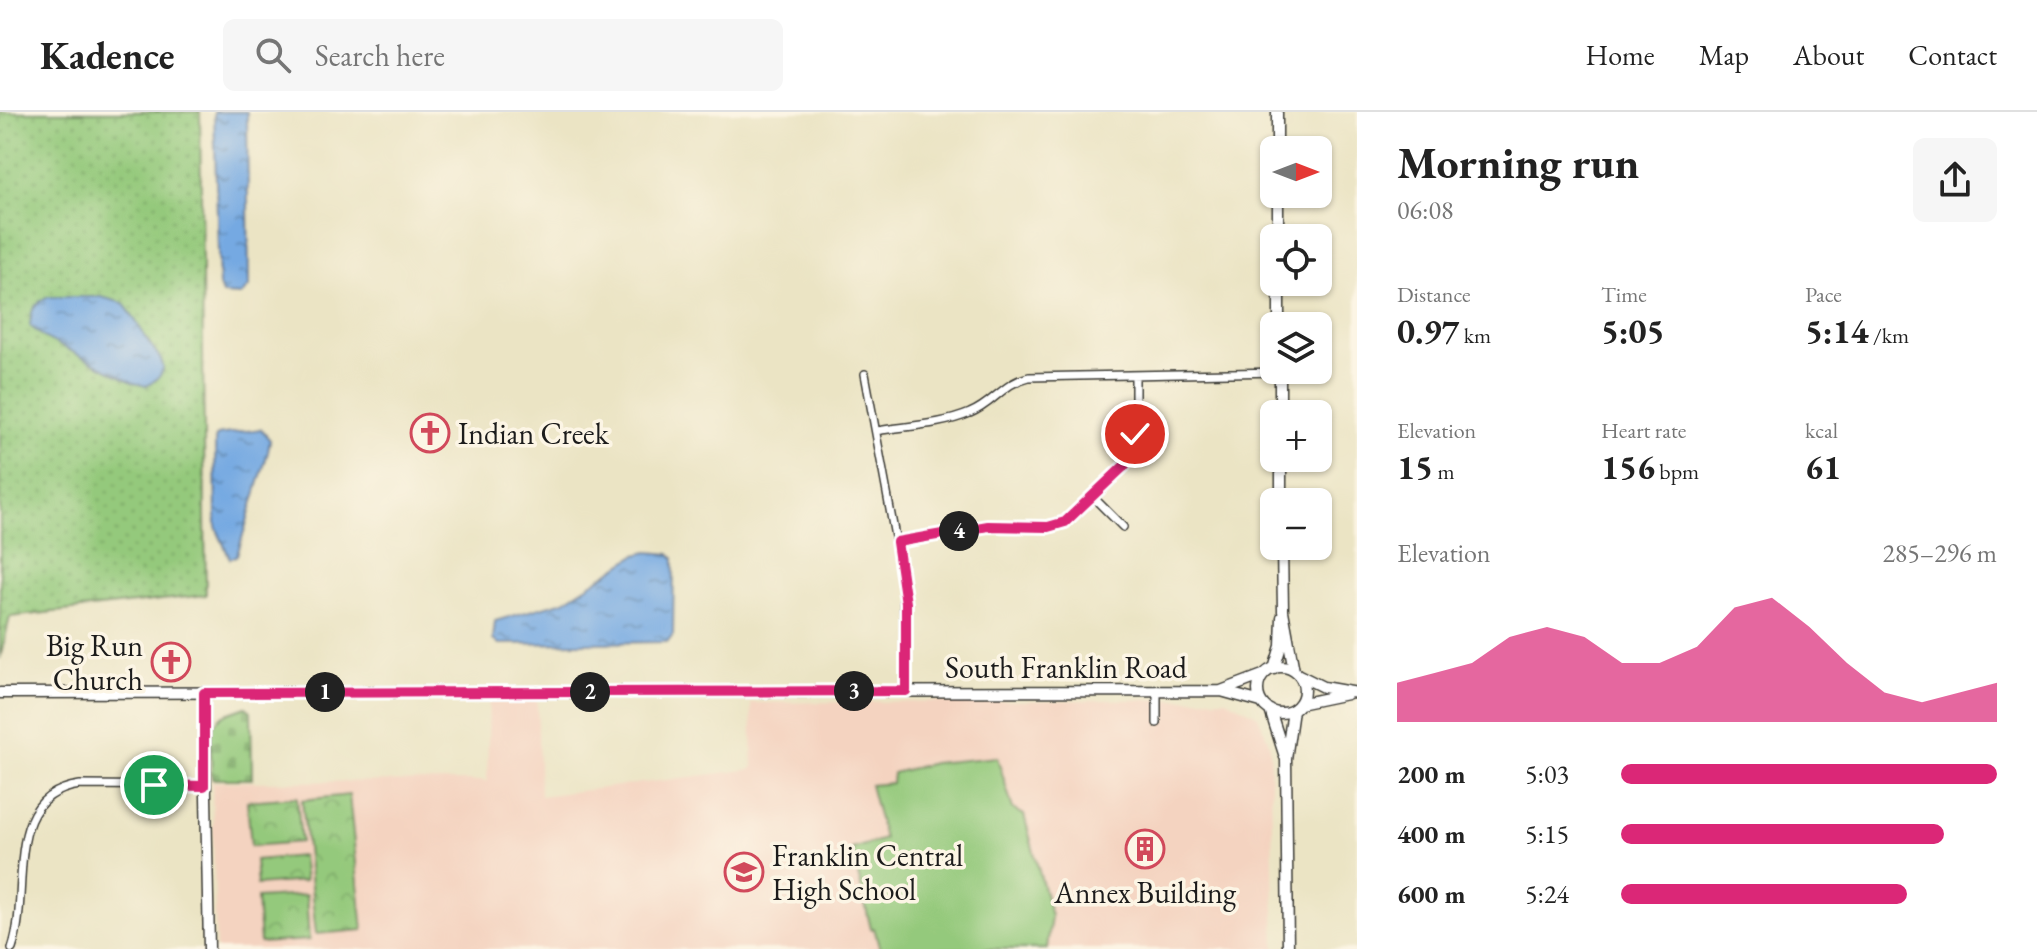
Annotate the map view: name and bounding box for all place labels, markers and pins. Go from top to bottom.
pin [1101,400,1169,468]
church icon: Indian Creek [409,412,451,454]
place label: Indian Creek [458,414,610,453]
pin: 4 [939,511,979,551]
place label: Big Run Church [46,626,143,699]
church icon: Big Run Church [150,641,192,683]
pin: 3 [834,671,874,711]
pin: 1 [305,672,345,712]
pin: 2 [570,672,610,712]
pin [120,751,188,819]
building icon: Annex Building [1124,828,1166,870]
place label: Franklin Central High School [772,836,963,909]
school or university icon: Franklin Central High School [723,851,765,893]
place label: Annex Building [1053,873,1237,912]

